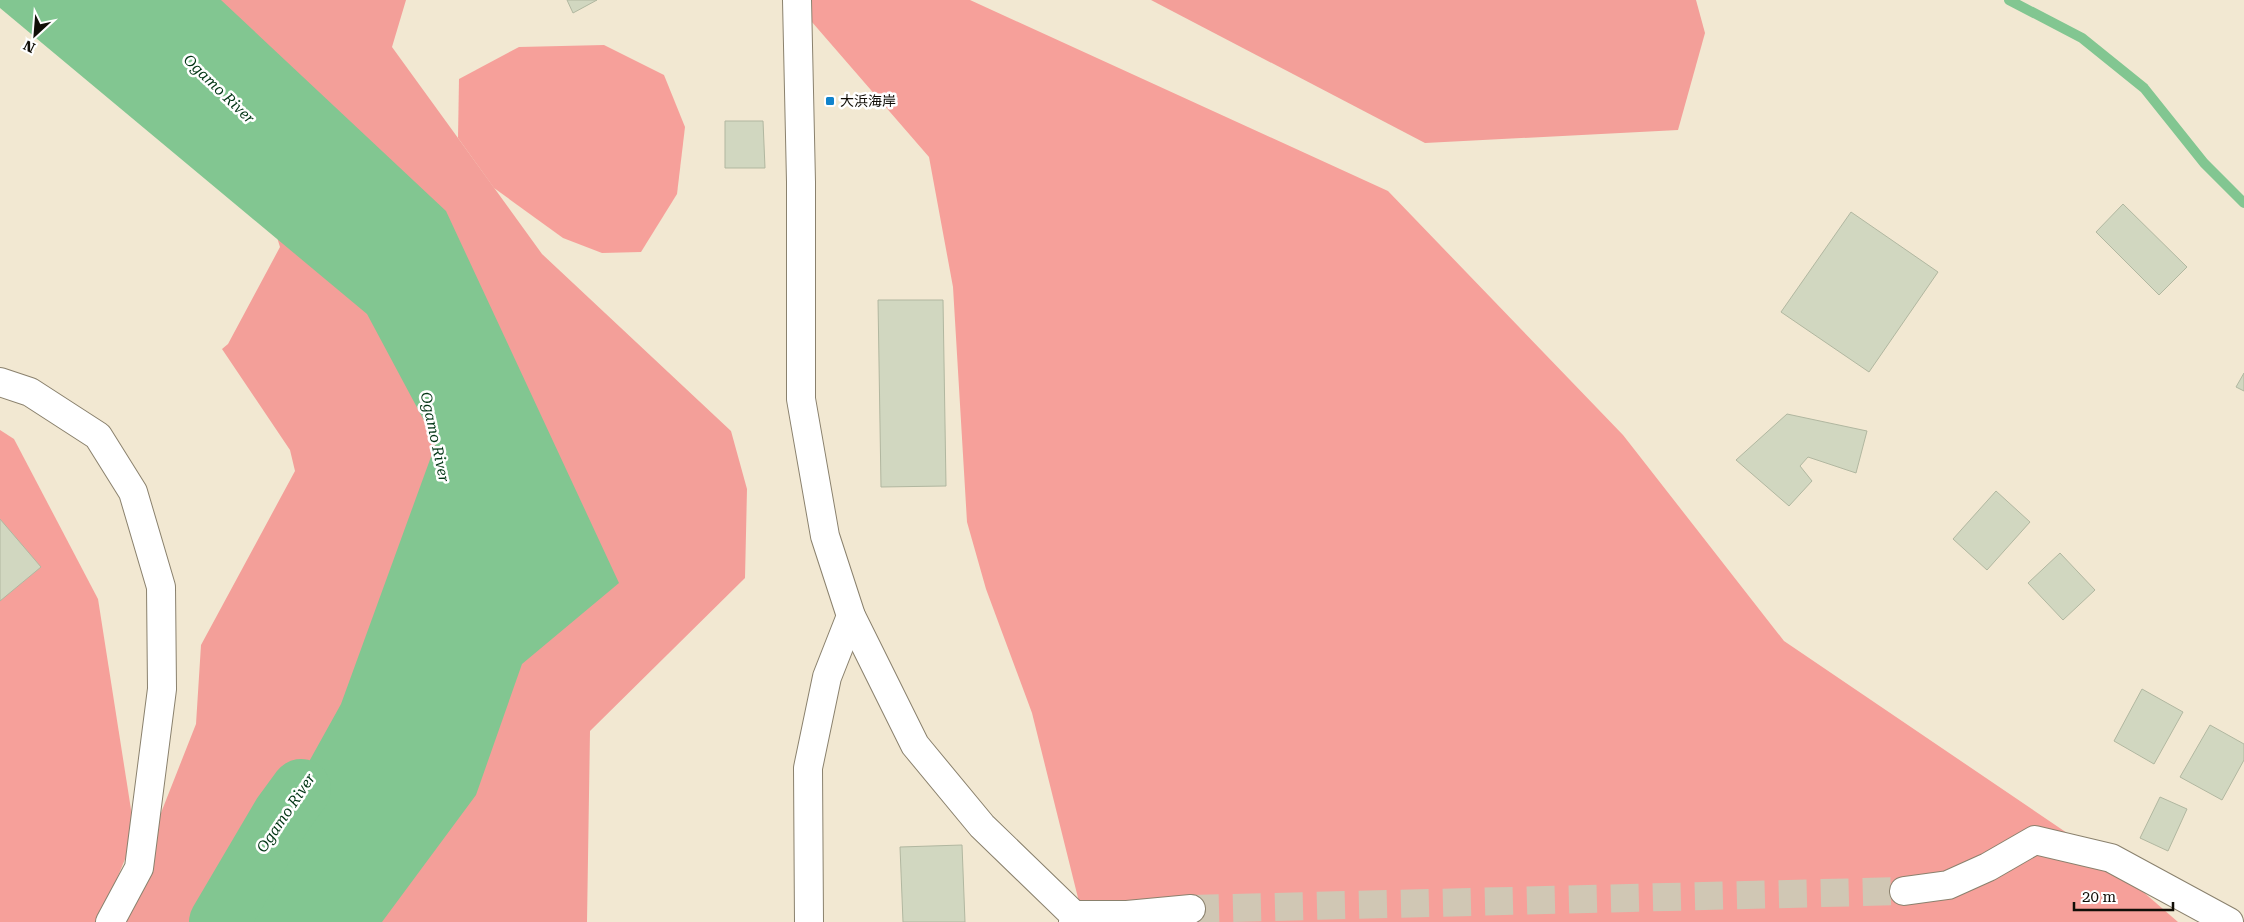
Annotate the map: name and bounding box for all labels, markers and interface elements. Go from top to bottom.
north arrow [10,10,60,60]
text: N [21,37,38,56]
water label: Ogamo River [180,51,259,128]
place label: 大浜海岸 [840,93,896,109]
marker: 大浜海岸 [824,95,836,107]
water label: Ogamo River [417,390,453,484]
water label: Ogamo River [253,769,319,856]
scale bar [2074,880,2173,912]
text: 20 m [2082,888,2117,906]

